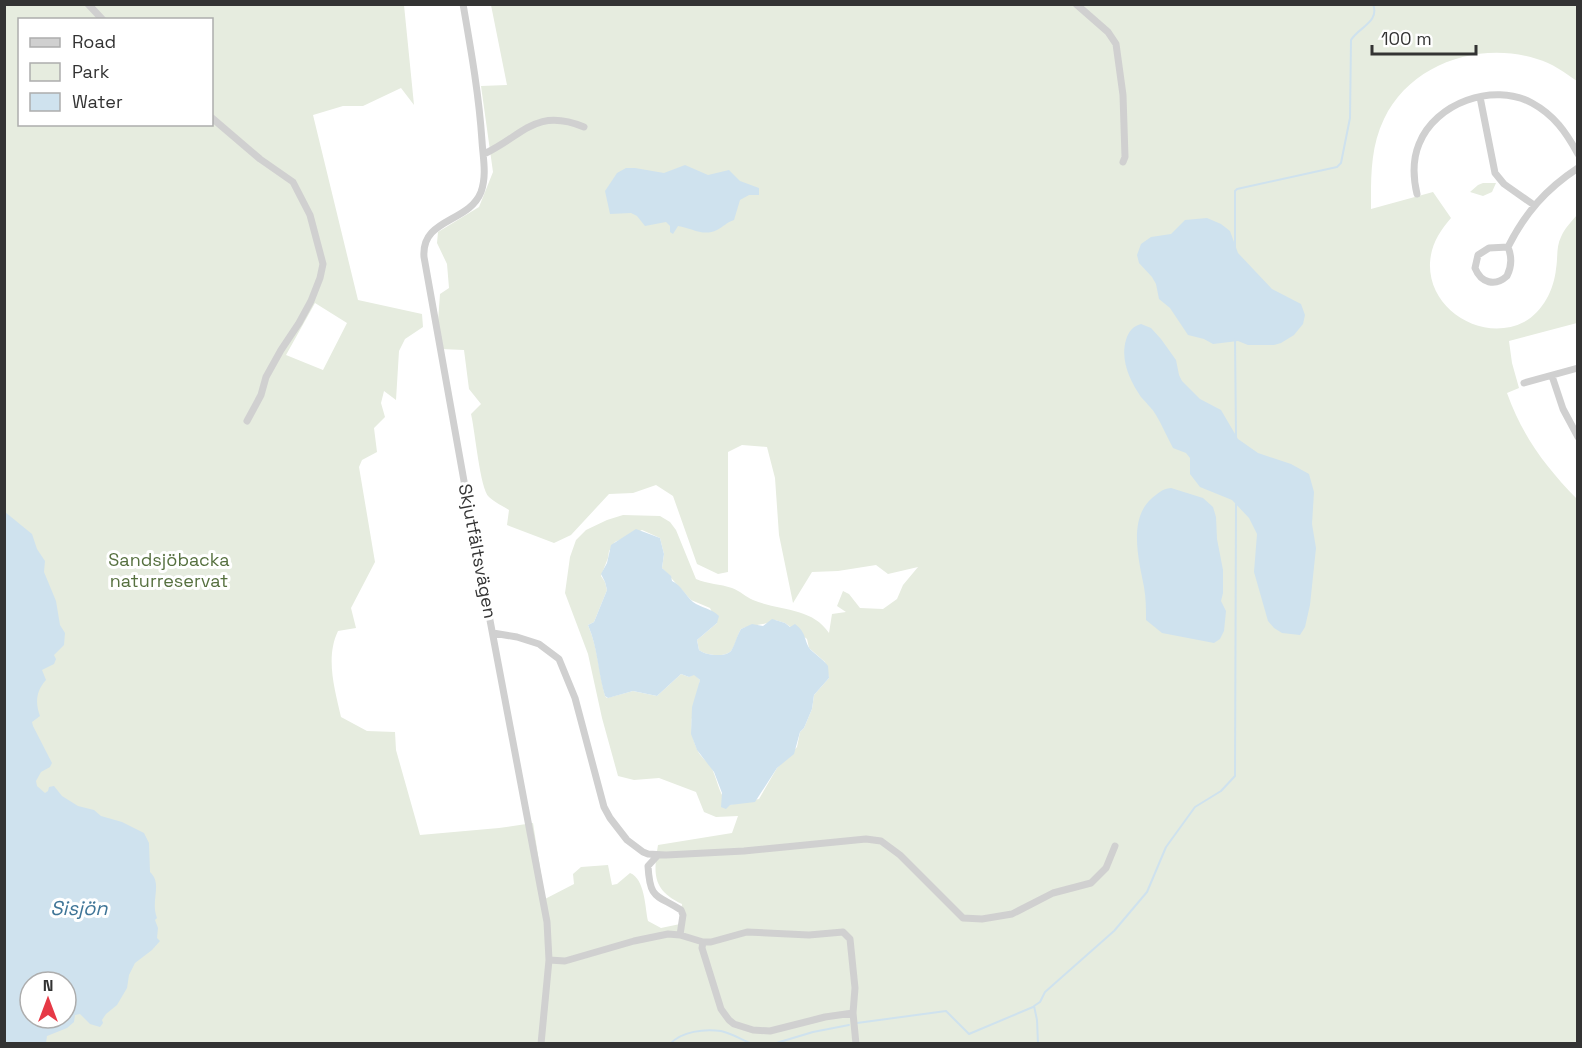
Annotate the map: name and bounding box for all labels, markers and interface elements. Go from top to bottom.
legend [18,18,213,126]
scale bar [1372,18,1476,56]
text: 100 m [1381,27,1432,50]
text: Road [72,30,116,53]
text: Park [72,60,110,83]
text: Water [72,90,123,113]
street label: Skjutfältsvägen [454,482,502,620]
park label: Sandsjöbacka naturreservat [108,548,230,592]
water label: Sisjön [50,895,108,921]
north arrow [18,970,78,1030]
text: N [43,975,53,996]

